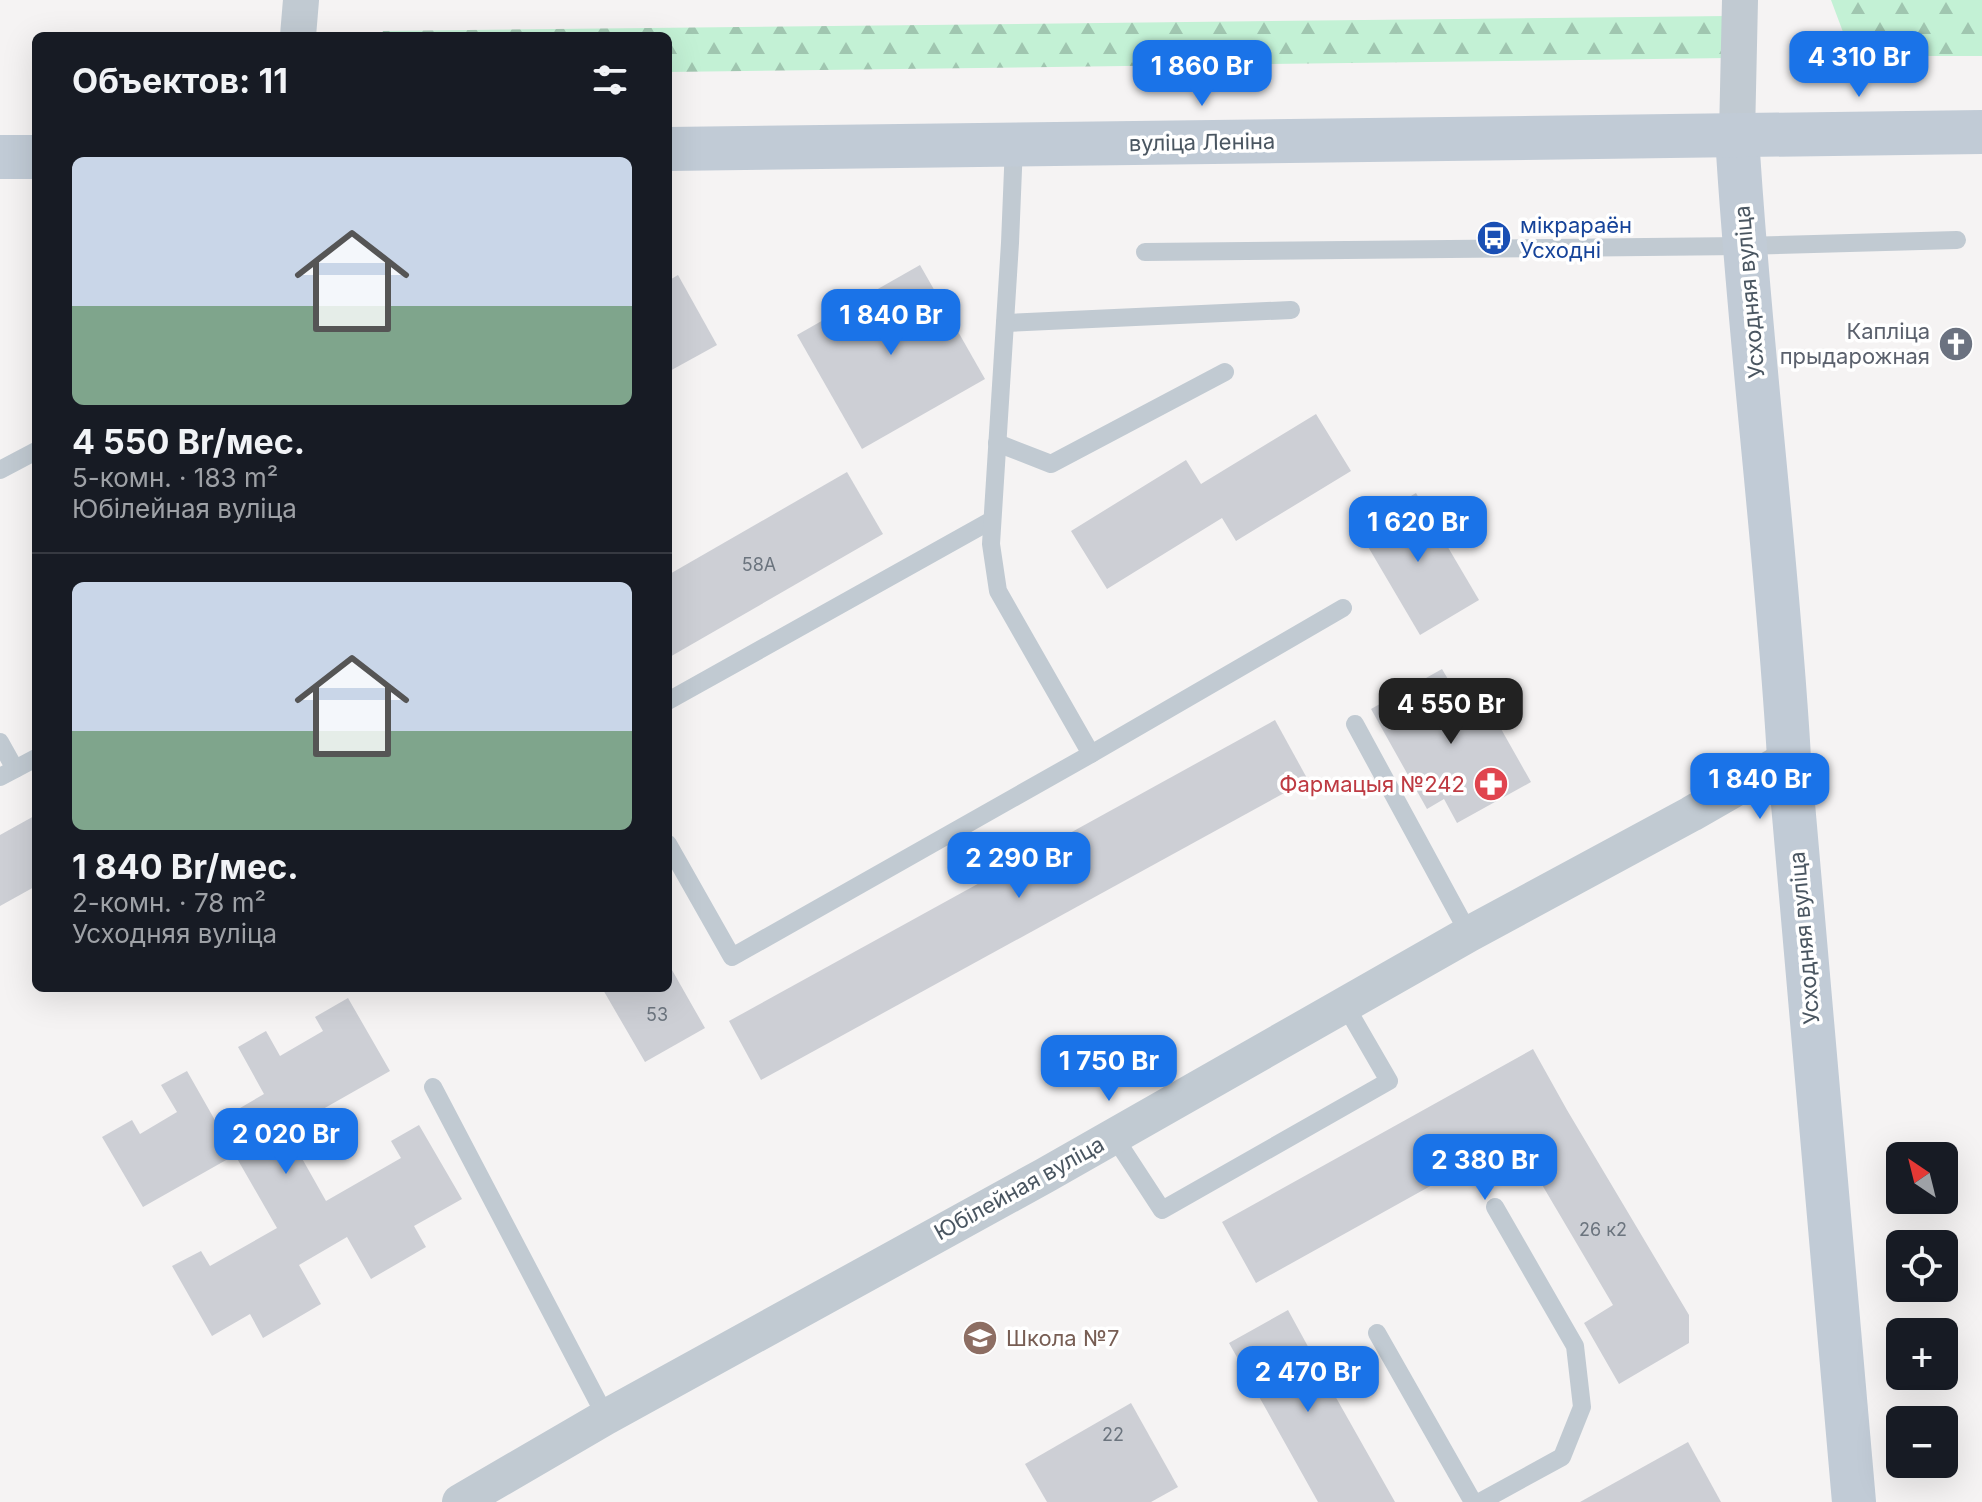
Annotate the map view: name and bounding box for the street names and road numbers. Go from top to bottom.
street label: вуліца Леніна [1129,128,1275,156]
street label: Усходняя вуліца [1728,204,1770,380]
street label: Усходняя вуліца [1783,850,1825,1026]
street label: Юбілейная вуліца [930,1131,1108,1245]

